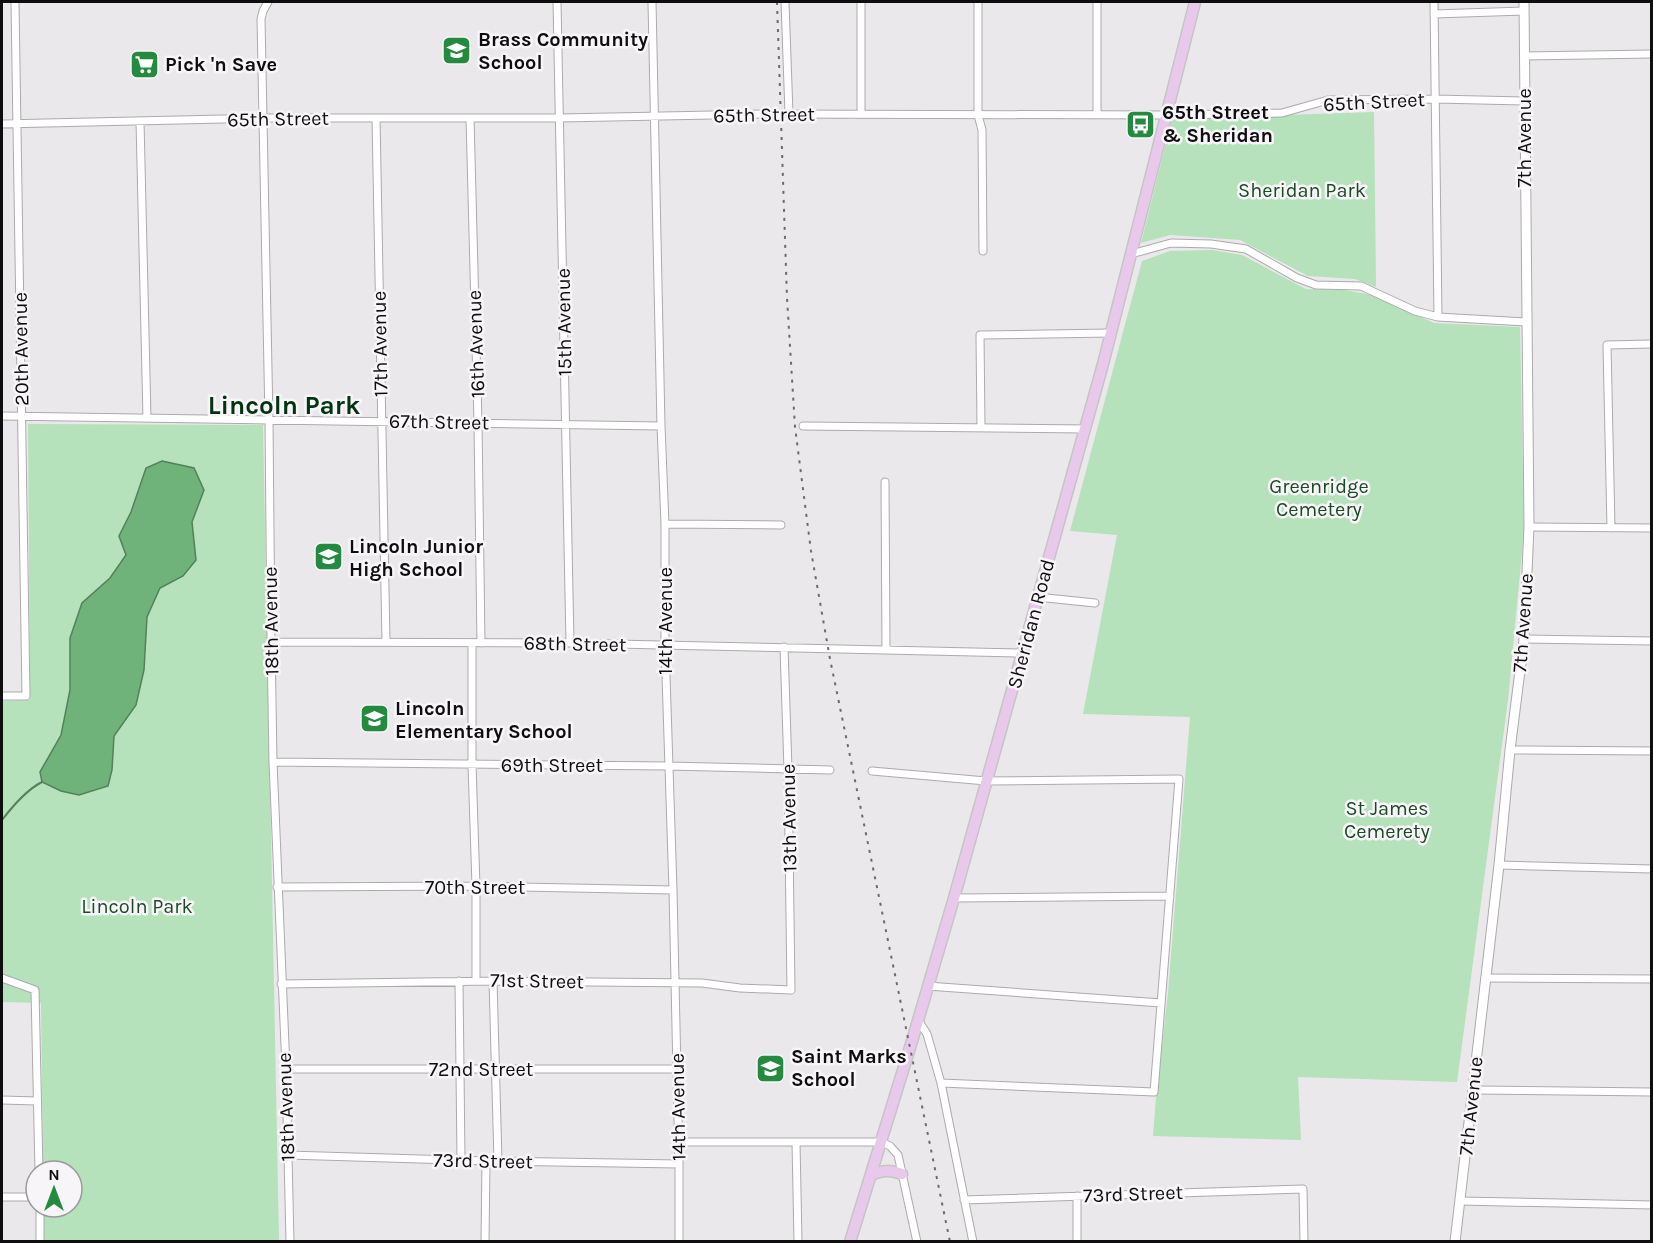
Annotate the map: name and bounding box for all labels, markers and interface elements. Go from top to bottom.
place label: Brass Community School [478,28,648,74]
school or university icon: Brass Community School [441,34,473,66]
supermarket icon: Pick 'n Save [128,48,160,80]
place label: Pick 'n Save [165,53,277,76]
street label: 65th Street [1322,88,1426,116]
street label: 7th Avenue [1513,88,1536,188]
place label: 65th Street & Sheridan [1162,101,1273,147]
street label: 65th Street [713,103,816,127]
street label: 65th Street [227,107,330,131]
bus stop icon: 65th Street & Sheridan [1125,108,1157,140]
park label: Sheridan Park [1238,179,1366,202]
street label: 15th Avenue [552,268,576,376]
street label: 16th Avenue [463,290,489,398]
street label: 17th Avenue [368,291,392,397]
street label: 20th Avenue [9,292,33,406]
district label: Lincoln Park [208,390,360,421]
street label: 67th Street [389,410,490,434]
park label: Greenridge Cemetery [1269,475,1369,521]
place label: Lincoln Junior High School [349,535,483,581]
school or university icon: Lincoln Junior High School [312,541,344,573]
street label: Sheridan Road [1003,557,1059,691]
street label: 18th Avenue [259,566,283,676]
street label: 14th Avenue [654,567,677,675]
street label: 7th Avenue [1508,573,1538,673]
street label: 68th Street [523,632,627,656]
place label: Lincoln Elementary School [395,697,573,743]
school or university icon: Lincoln Elementary School [358,703,390,735]
street label: 69th Street [501,754,604,777]
street label: 13th Avenue [777,764,801,872]
park label: St James Cemerety [1344,797,1430,843]
street label: 70th Street [425,876,526,899]
park label: Lincoln Park [81,895,193,918]
street label: 71st Street [490,969,585,993]
place label: Saint Marks School [791,1045,907,1091]
street label: 18th Avenue [273,1052,299,1162]
school or university icon: Saint Marks School [754,1052,786,1084]
street label: 14th Avenue [666,1053,690,1161]
street label: 7th Avenue [1454,1055,1488,1157]
street label: 72nd Street [429,1058,534,1081]
street label: 73rd Street [433,1149,534,1173]
north arrow [24,1159,84,1219]
text: N [48,1165,60,1184]
street label: 73rd Street [1083,1181,1184,1207]

